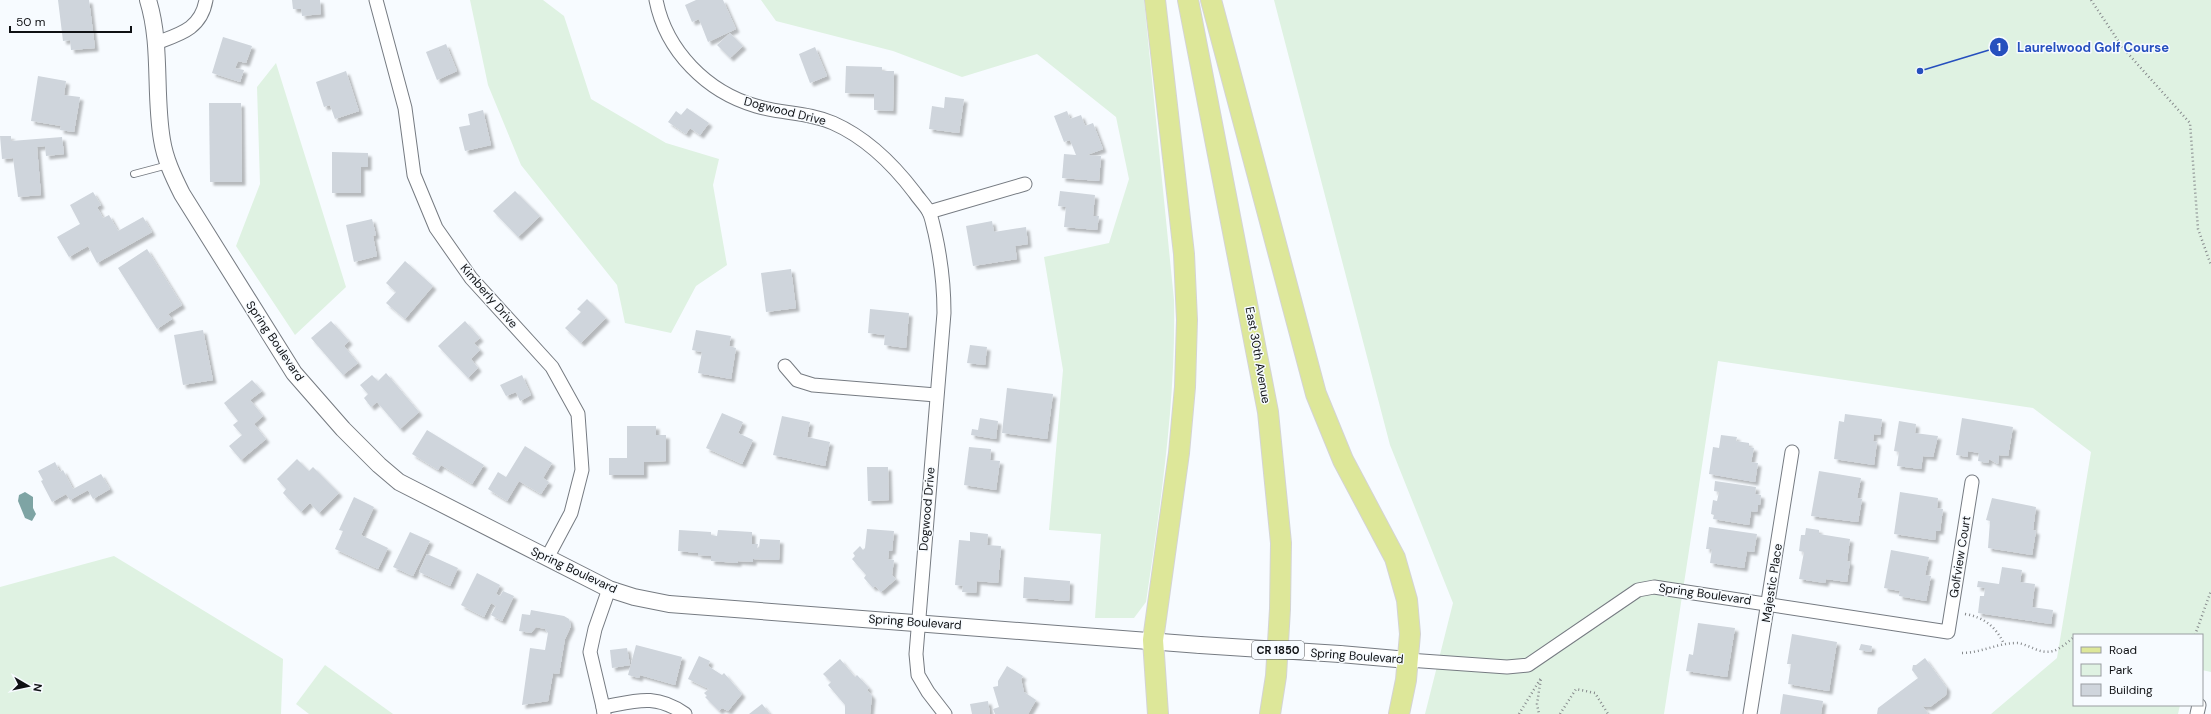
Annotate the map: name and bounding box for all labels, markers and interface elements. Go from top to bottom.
scale bar [10,8,131,34]
text: 50 m [16,14,45,30]
callout: Laurelwood Golf Course [1989,35,2177,60]
text: 1 [1997,39,2001,55]
text: Laurelwood Golf Course [2017,39,2169,56]
street label: Dogwood Drive [742,93,828,129]
street label: Kimberly Drive [457,260,521,332]
street label: Spring Boulevard [242,298,308,384]
street label: East 30th Avenue [1242,305,1274,405]
street label: Dogwood Drive [915,466,939,552]
street label: Golfview Court [1946,515,1974,599]
street label: Majestic Place [1758,542,1786,624]
street label: Spring Boulevard [528,543,620,597]
street label: Spring Boulevard [1658,580,1752,608]
street label: Spring Boulevard [868,611,962,633]
legend [2073,634,2203,706]
road number: CR 1850 [1252,641,1304,659]
text: Road [2109,642,2137,658]
street label: Spring Boulevard [1310,645,1404,667]
text: Park [2109,662,2133,678]
north arrow [8,666,48,706]
text: Building [2109,682,2153,698]
text: N [30,683,45,693]

